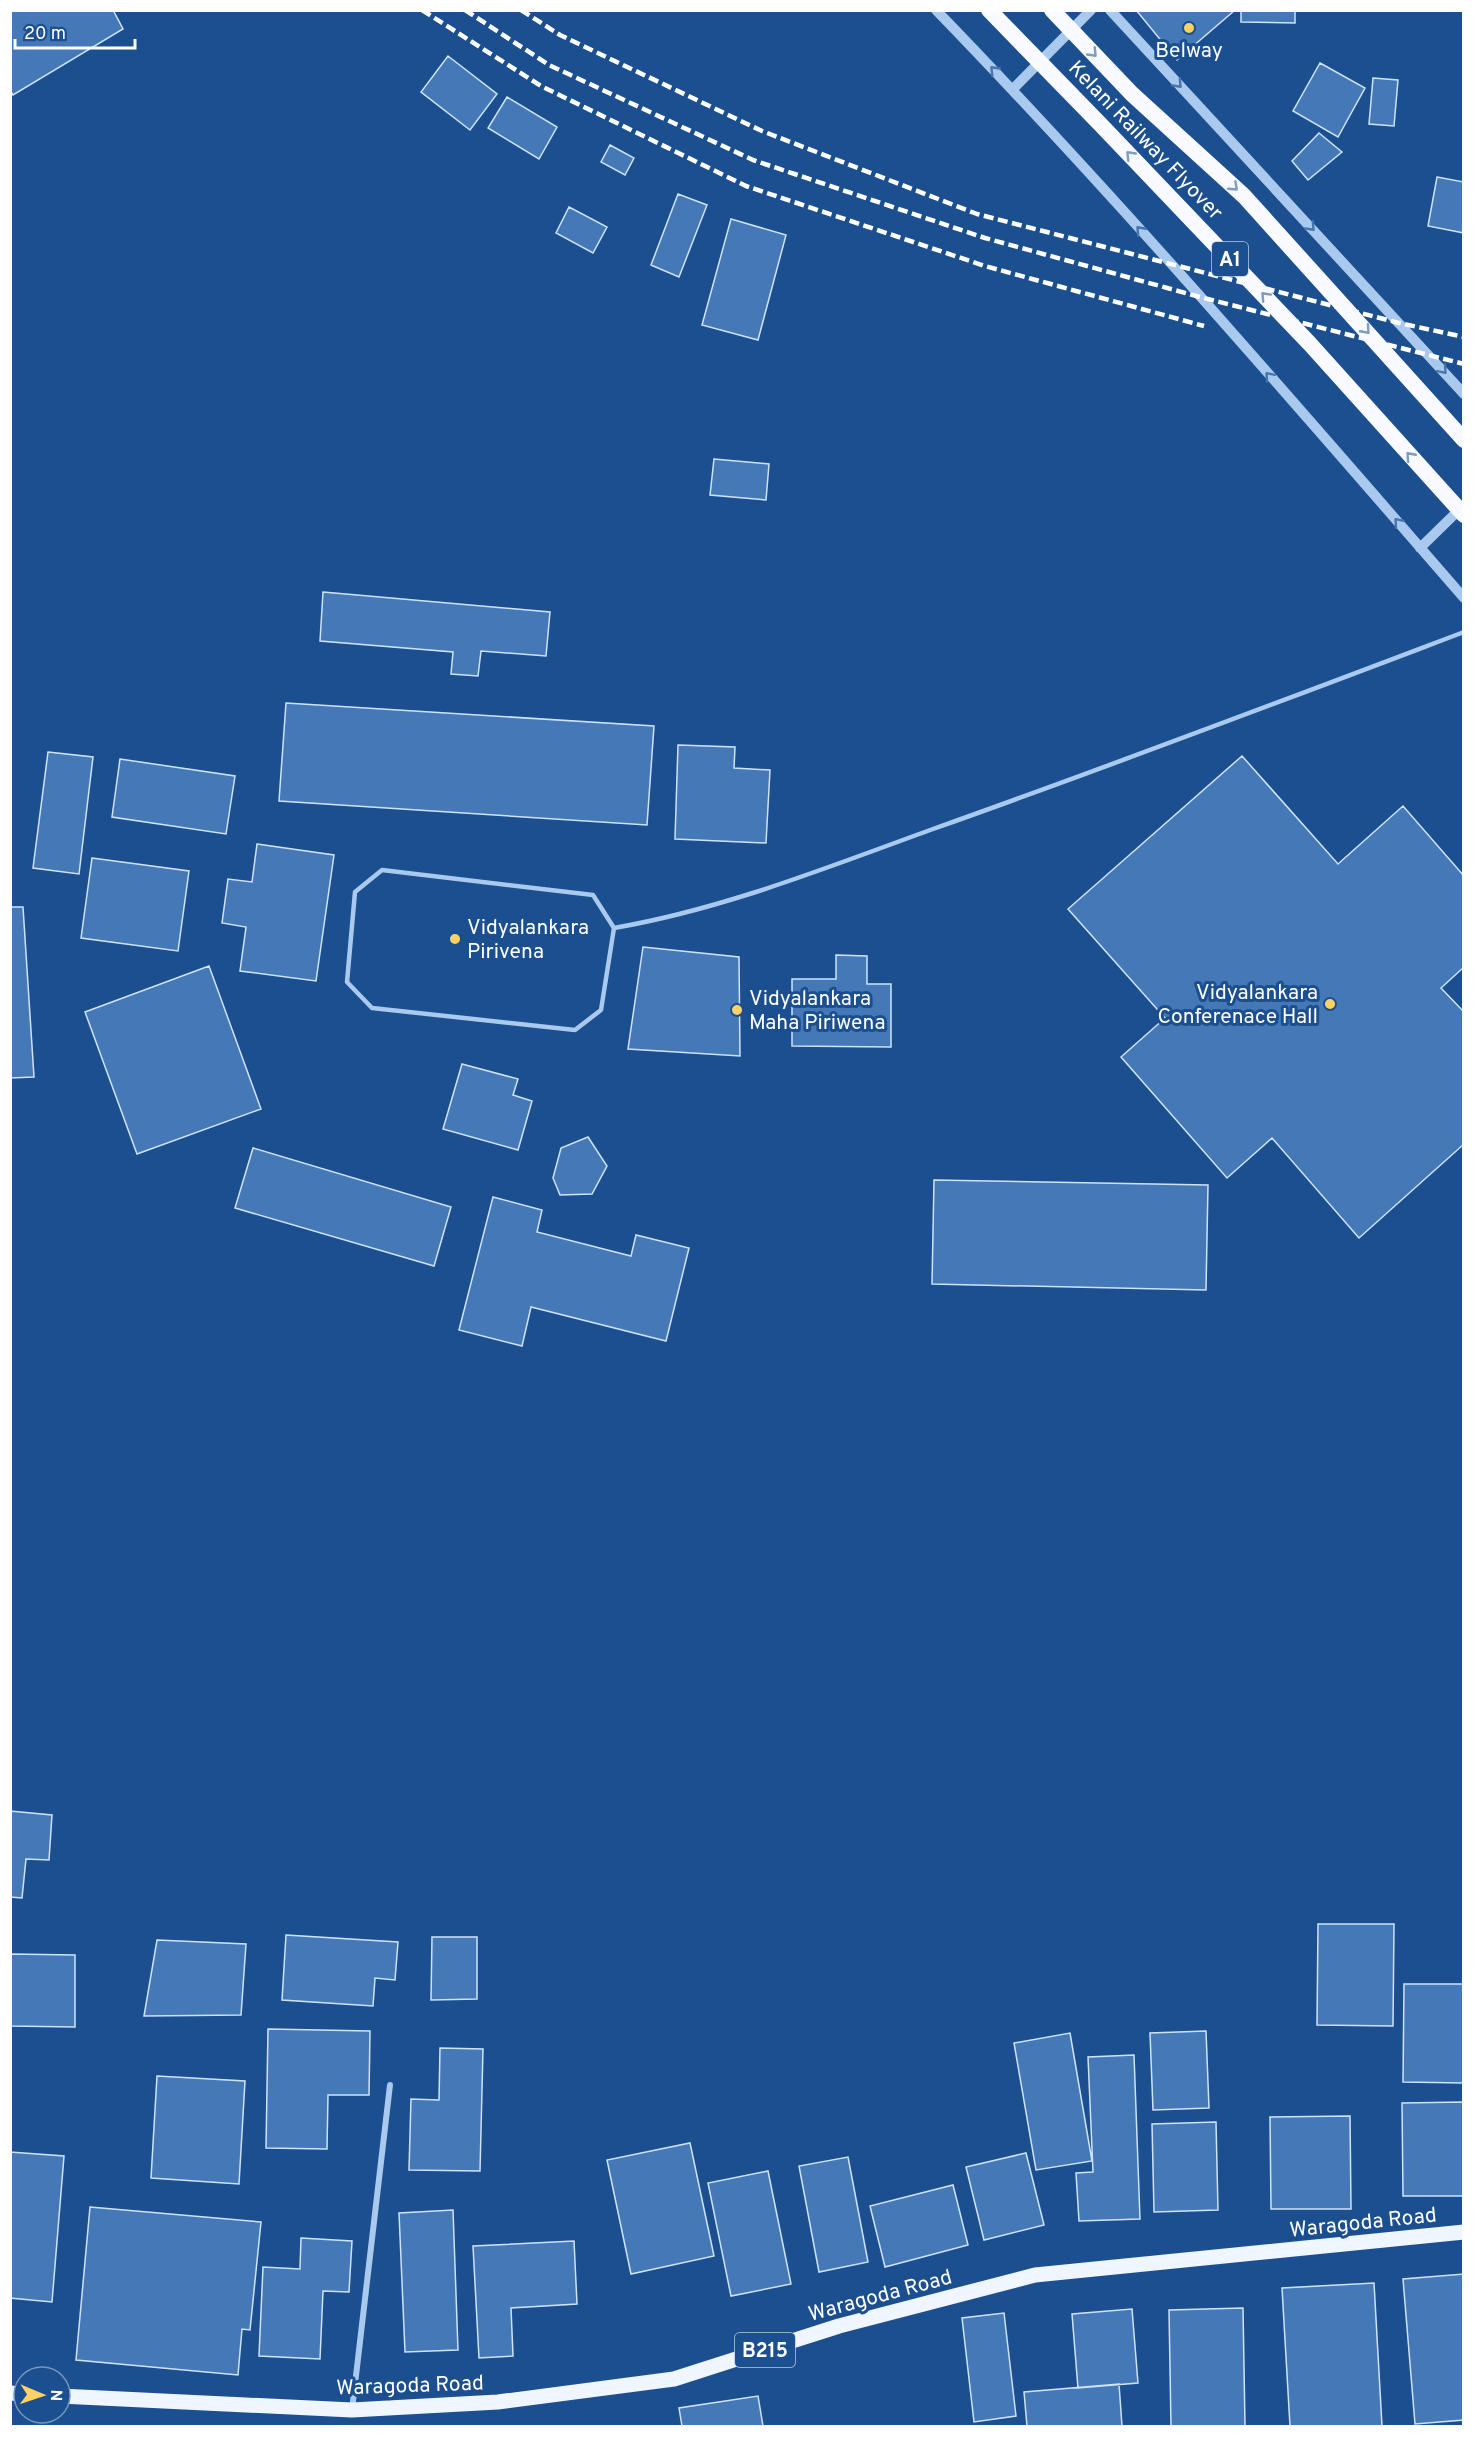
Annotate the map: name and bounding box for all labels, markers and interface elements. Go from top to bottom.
scale bar [15,12,135,50]
marker: Belway [1182,21,1196,35]
text: 20 m [24,23,66,46]
place label: Belway [1155,38,1223,65]
one-way arrow [1085,45,1096,56]
street label: Kelani Railway Flyover [1062,56,1228,226]
one-way arrow [990,67,1001,77]
one-way arrow [1171,77,1182,88]
one-way arrow [1127,151,1138,162]
one-way arrow [1227,180,1237,191]
one-way arrow [1304,220,1315,231]
one-way arrow [1136,226,1147,237]
road number: A1 [1212,242,1248,276]
one-way arrow [1261,292,1272,303]
one-way arrow [1359,324,1370,334]
one-way arrow [1436,364,1447,374]
one-way arrow [1265,372,1276,383]
one-way arrow [1406,452,1417,462]
one-way arrow [1394,518,1405,529]
place label: Vidyalankara Pirivena [467,915,589,966]
marker: Vidyalankara Pirivena [448,932,462,946]
place label: Vidyalankara Conferenace Hall [1157,980,1318,1031]
place label: Vidyalankara Maha Piriwena [749,986,885,1037]
marker: Vidyalankara Conferenace Hall [1323,997,1337,1011]
marker: Vidyalankara Maha Piriwena [730,1003,744,1017]
street label: Waragoda Road [1288,2202,1438,2245]
street label: Waragoda Road [806,2264,955,2329]
road number: B215 [735,2333,795,2367]
north arrow [12,2365,72,2425]
street label: Waragoda Road [336,2370,484,2403]
text: N [45,2389,65,2402]

